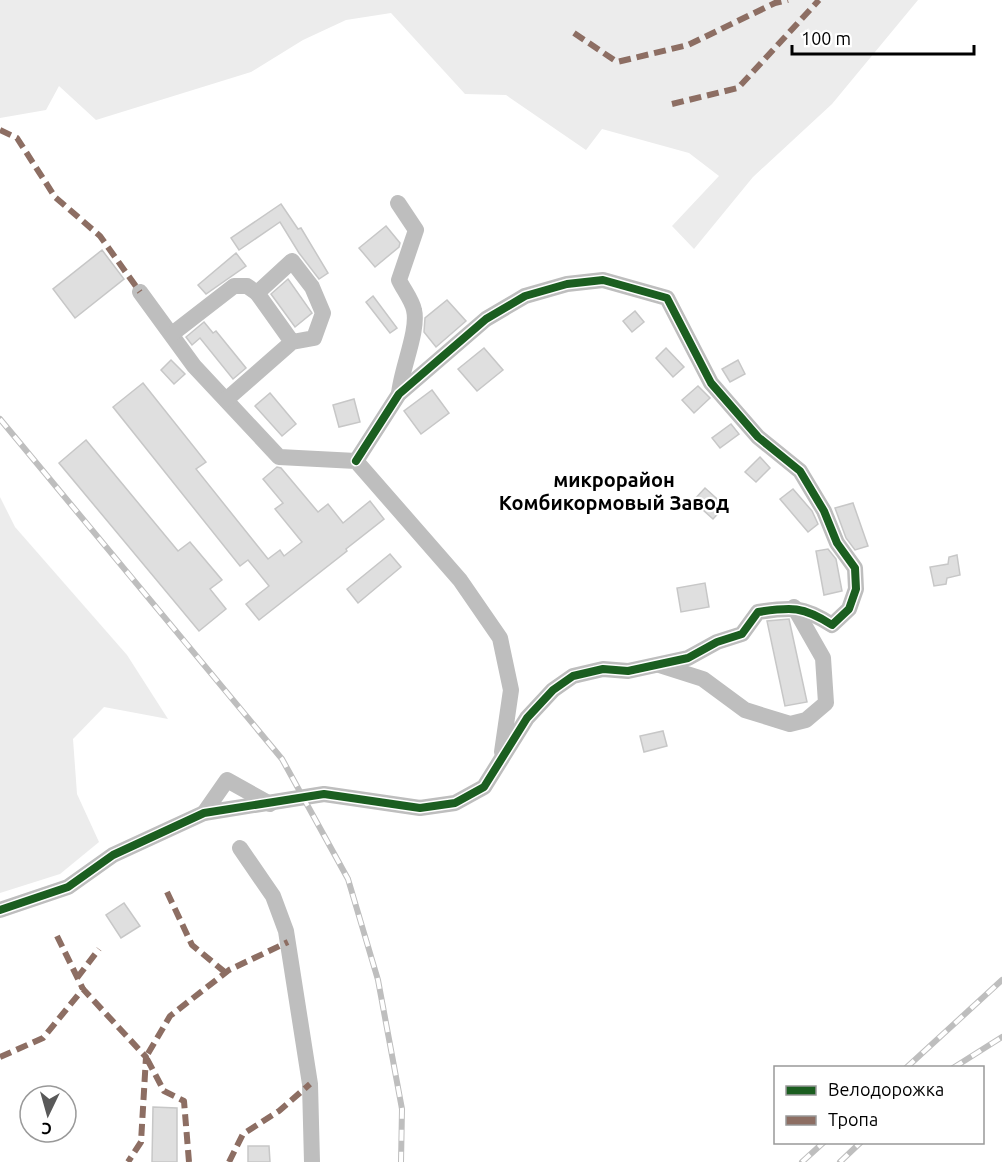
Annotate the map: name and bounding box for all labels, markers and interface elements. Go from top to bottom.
scale bar [792,18,974,56]
text: 100 m [801,28,851,48]
district label: микрорайон Комбикормовый Завод [499,468,729,514]
legend [774,1066,984,1144]
text: Велодорожка [828,1079,944,1099]
north arrow [18,1084,78,1144]
text: Тропа [828,1109,878,1129]
text: С [41,1120,53,1138]

